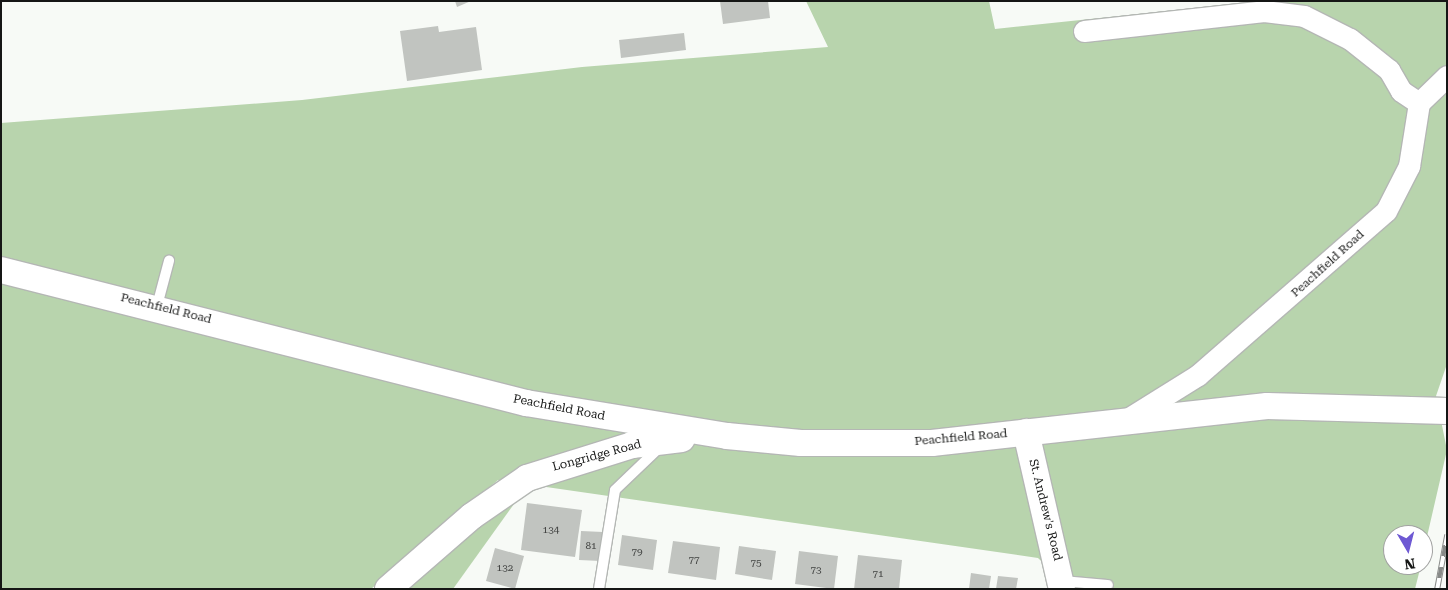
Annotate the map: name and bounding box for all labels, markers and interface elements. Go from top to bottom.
street label: Peachfield Road [1289,227,1367,301]
street label: Peachfield Road [119,291,213,327]
street label: Peachfield Road [512,392,606,424]
street label: Peachfield Road [914,427,1008,449]
street label: Longridge Road [551,437,643,475]
street label: St. Andrew's Road [1025,458,1065,562]
house number: 134 [543,524,559,536]
north arrow [1383,525,1433,575]
house number: 81 [585,540,597,552]
house number: 79 [631,546,643,558]
house number: 77 [688,554,700,566]
text: N [1403,555,1416,573]
house number: 75 [750,557,762,569]
house number: 132 [497,562,513,574]
house number: 73 [810,564,822,576]
house number: 71 [872,568,884,580]

